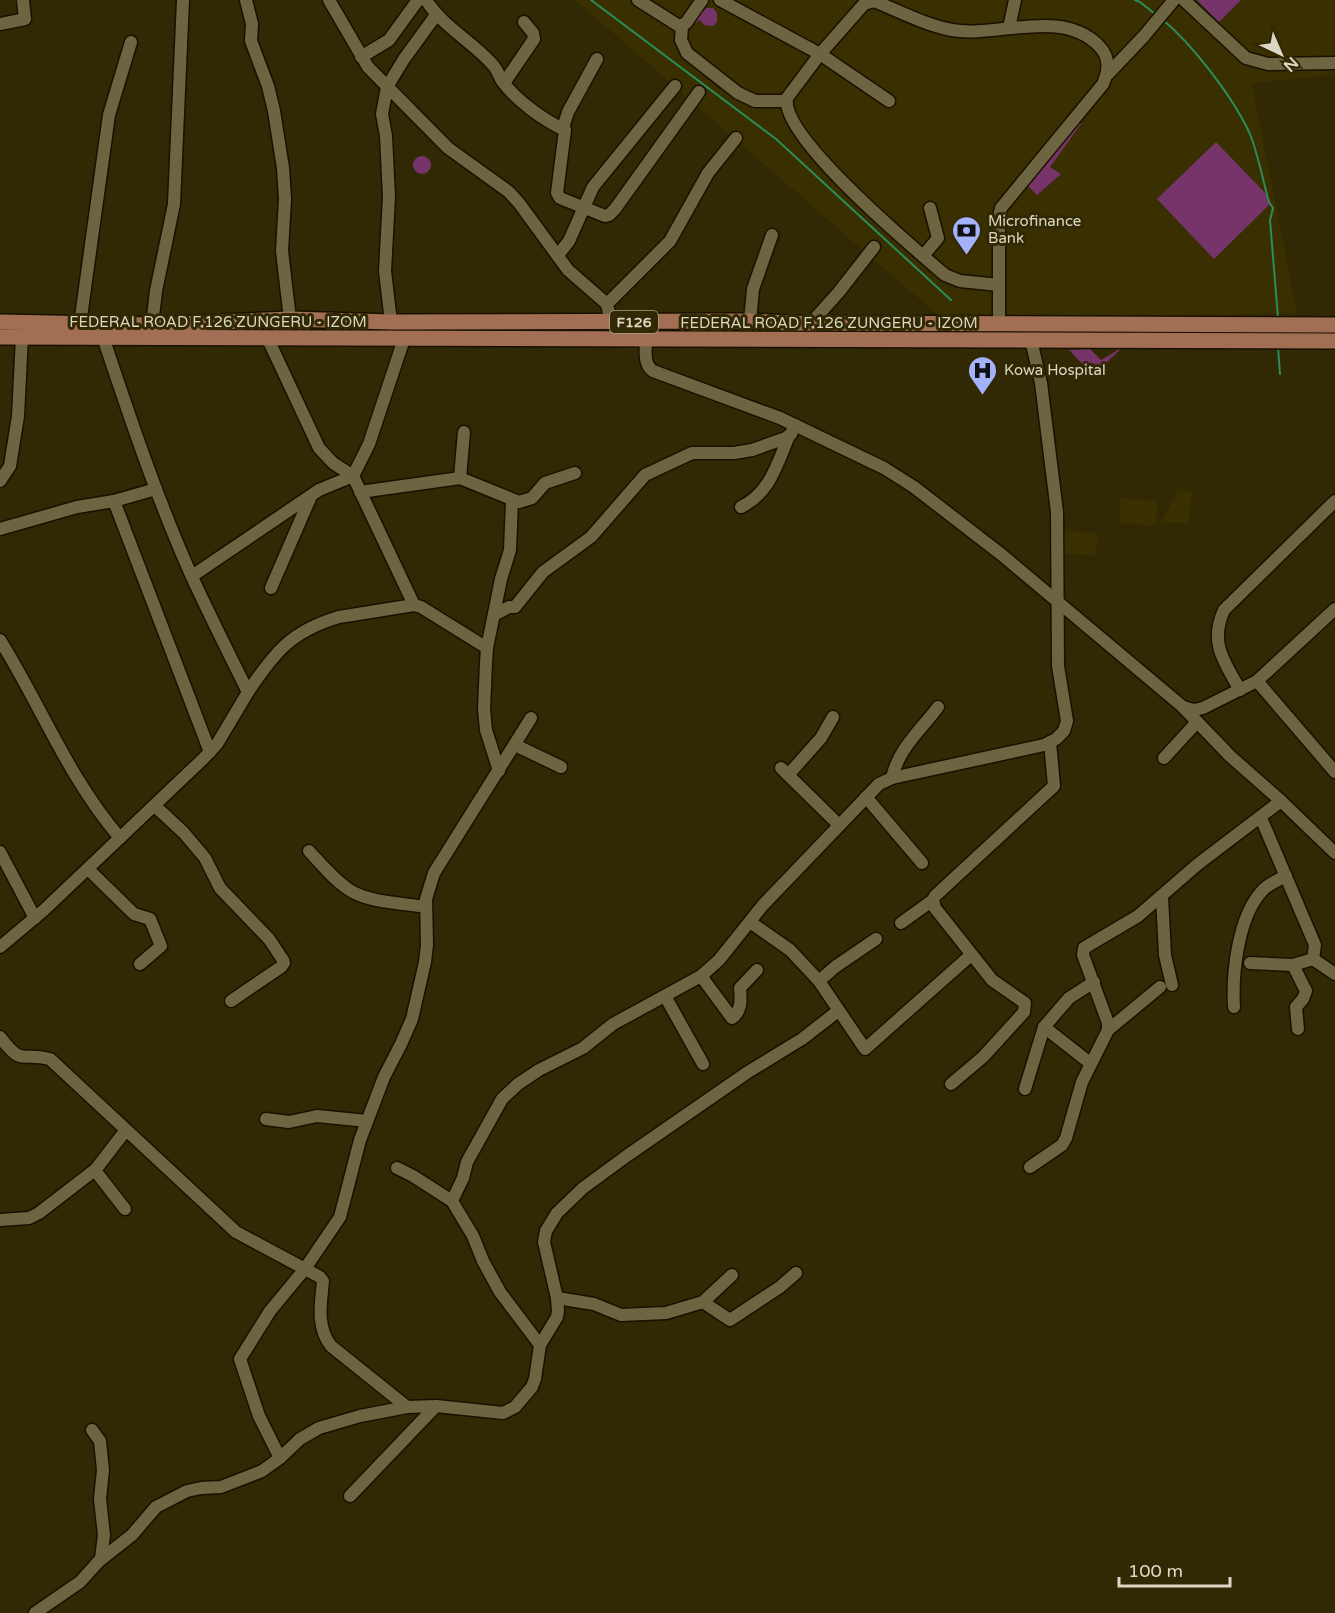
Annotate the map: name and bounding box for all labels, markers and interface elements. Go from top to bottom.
north arrow [1251,24,1311,84]
text: N [1279,52,1302,76]
place label: Microfinance Bank [988,212,1081,247]
bank icon: Microfinance Bank [951,214,983,256]
road number: F126 [610,311,658,333]
street label: FEDERAL ROAD F.126 ZUNGERU - IZOM [69,313,367,331]
street label: FEDERAL ROAD F.126 ZUNGERU - IZOM [680,314,978,332]
hospital icon: Kowa Hospital [967,354,999,396]
place label: Kowa Hospital [1004,361,1106,379]
scale bar [1119,1550,1230,1588]
text: 100 m [1128,1560,1183,1582]

